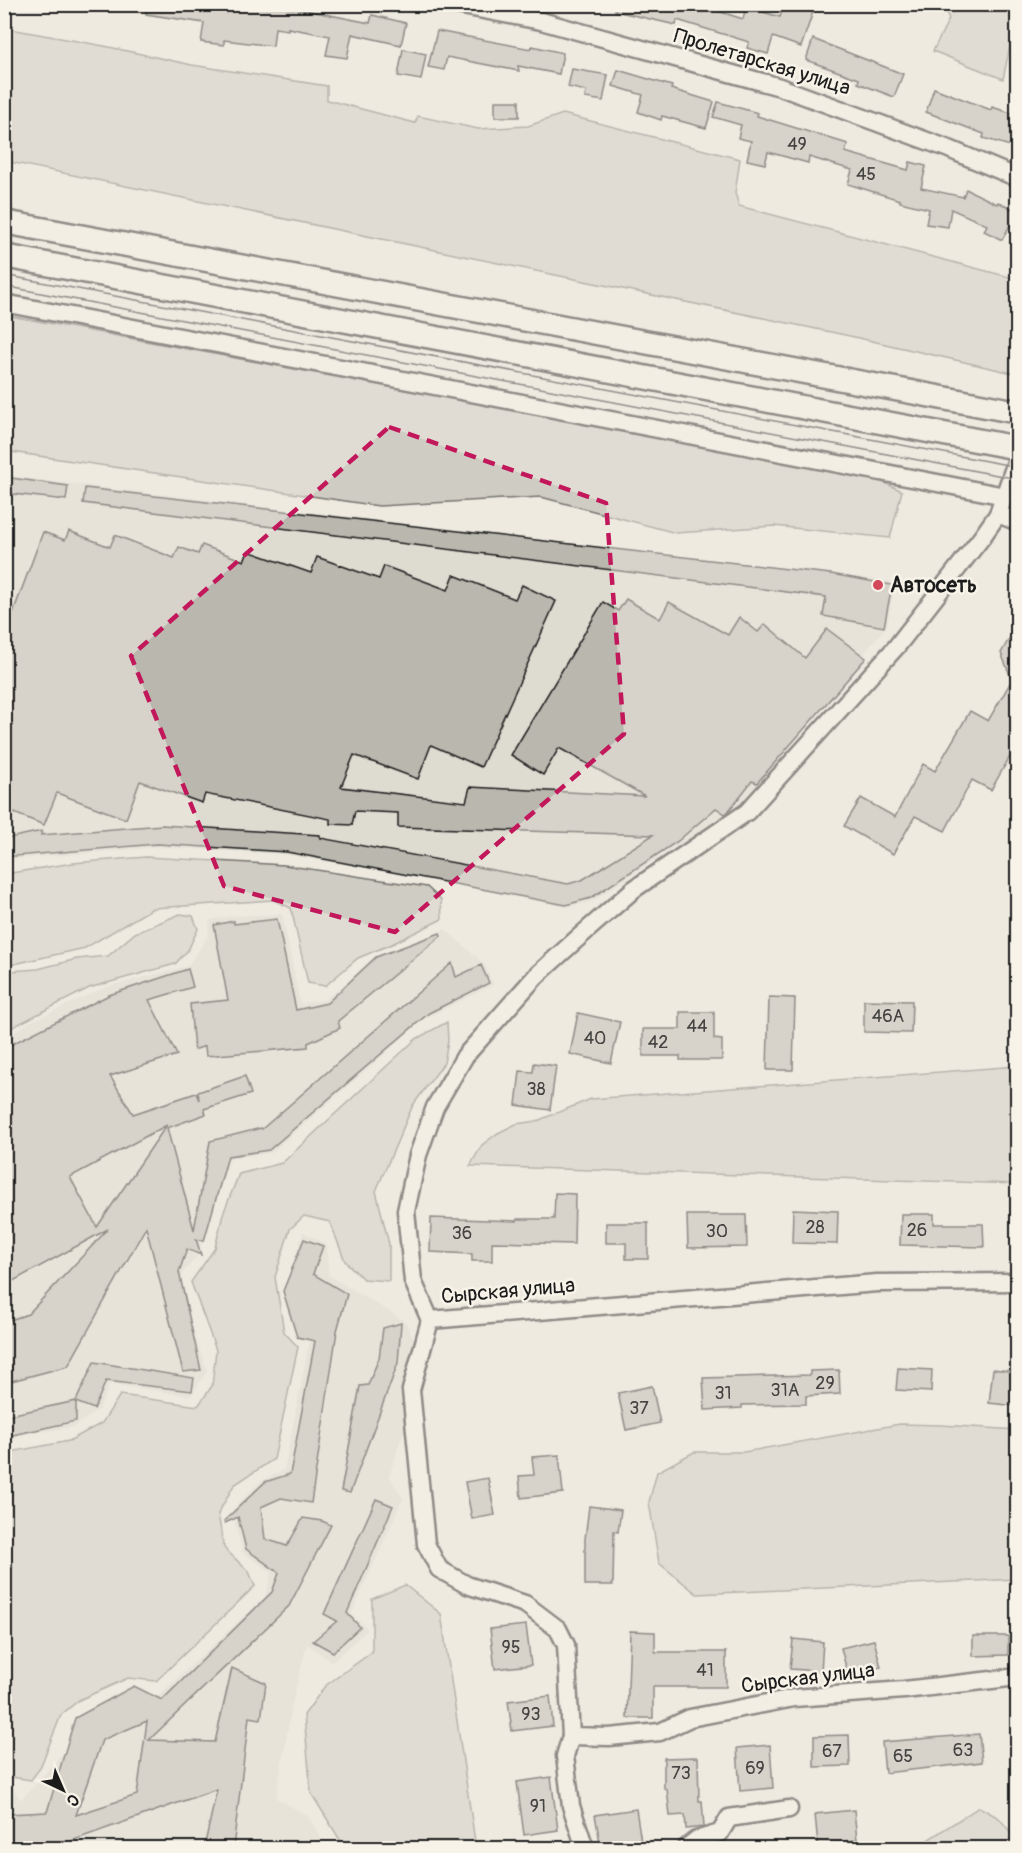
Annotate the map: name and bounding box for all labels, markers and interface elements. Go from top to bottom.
street label: Пролетарская улица [670,22,854,102]
house number: 49 [787,133,807,156]
house number: 45 [856,163,876,186]
place label: Автосеть [890,572,977,599]
marker: Автосеть [871,578,885,592]
house number: 46А [872,1005,905,1028]
house number: 44 [687,1015,708,1038]
house number: 40 [584,1027,606,1050]
house number: 42 [648,1031,668,1054]
house number: 38 [526,1078,546,1101]
house number: 28 [805,1216,825,1239]
house number: 26 [907,1219,927,1242]
house number: 30 [706,1220,728,1243]
house number: 36 [452,1222,472,1245]
street label: Сырская улица [440,1272,576,1310]
house number: 29 [815,1372,835,1395]
house number: 31А [771,1379,800,1402]
house number: 31 [714,1382,732,1405]
house number: 37 [629,1397,649,1420]
house number: 95 [501,1636,521,1659]
street label: Сырская улица [740,1656,876,1700]
house number: 41 [696,1659,714,1682]
house number: 93 [521,1703,541,1726]
house number: 63 [953,1739,973,1762]
house number: 67 [822,1740,842,1763]
house number: 65 [893,1745,913,1768]
house number: 69 [745,1757,765,1780]
north arrow [33,1760,93,1820]
house number: 73 [671,1762,691,1785]
text: С [62,1789,83,1811]
house number: 91 [530,1795,546,1818]

